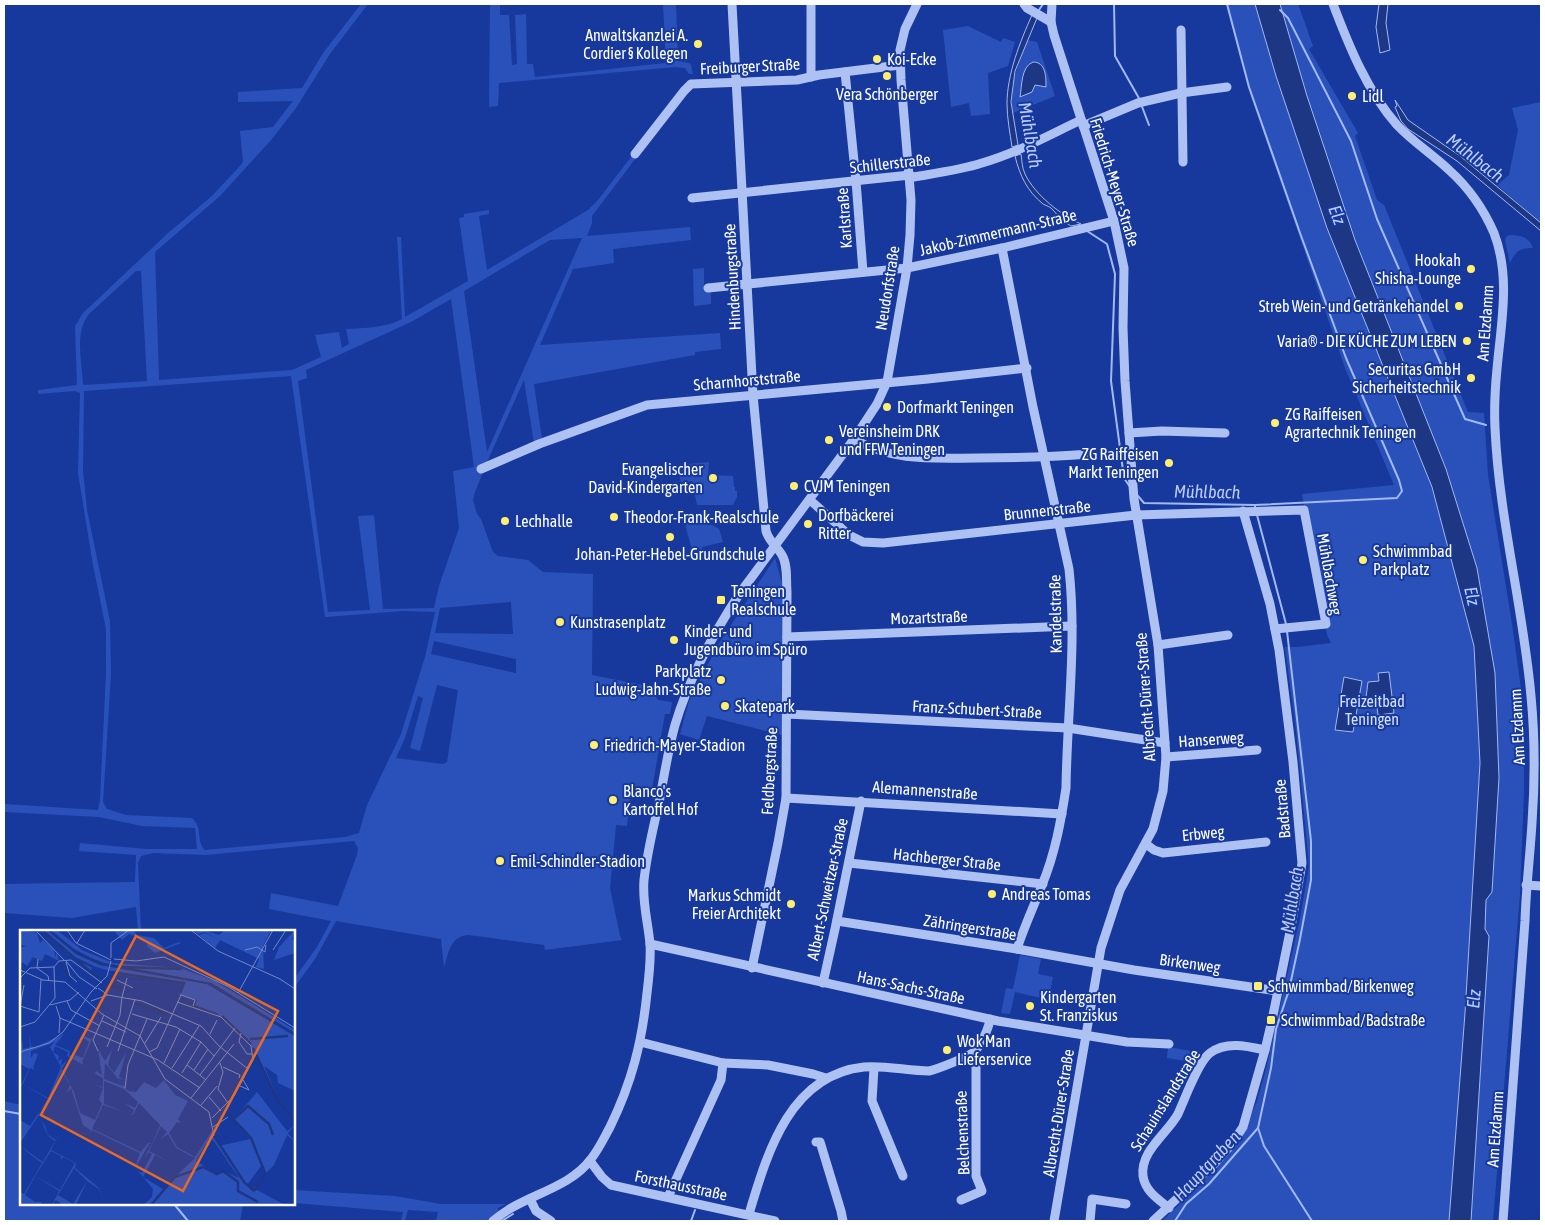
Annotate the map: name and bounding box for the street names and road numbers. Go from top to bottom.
street label: Freiburger Straße [700,54,800,79]
street label: Friedrich-Meyer-Straße [1086,115,1143,249]
street label: Schillerstraße [849,150,931,176]
street label: Karlstraße [833,187,855,249]
street label: Jakob-Zimmermann-Straße [918,205,1078,259]
street label: Hindenburgstraße [720,223,745,331]
street label: Neudorfstraße [871,244,903,332]
street label: Am Elzdamm [1473,284,1497,362]
street label: Scharnhorststraße [693,366,801,394]
street label: Brunnenstraße [1003,496,1091,524]
street label: Mühlbachweg [1313,532,1346,617]
street label: Kandelstraße [1045,574,1065,654]
street label: Mozartstraße [890,607,968,627]
street label: Albrecht-Dürer-Straße [1132,632,1158,762]
street label: Am Elzdamm [1506,688,1528,766]
street label: Franz-Schubert-Straße [912,697,1042,721]
street label: Feldbergstraße [758,727,781,815]
street label: Hanserweg [1178,728,1245,751]
street label: Alemannenstraße [872,777,978,803]
street label: Badstraße [1270,779,1294,839]
street label: Albert-Schweitzer-Straße [803,816,851,962]
street label: Erbweg [1181,822,1225,845]
street label: Hachberger Straße [892,844,1002,875]
street label: Zähringerstraße [922,911,1018,944]
street label: Birkenweg [1158,950,1222,977]
street label: Hans-Sachs-Straße [856,967,966,1007]
street label: Schauinslandstraße [1126,1046,1204,1154]
street label: Albrecht-Dürer-Straße [1039,1048,1077,1178]
street label: Belchenstraße [952,1090,972,1176]
street label: Am Elzdamm [1483,1090,1507,1168]
street label: Forsthausstraße [633,1166,729,1204]

